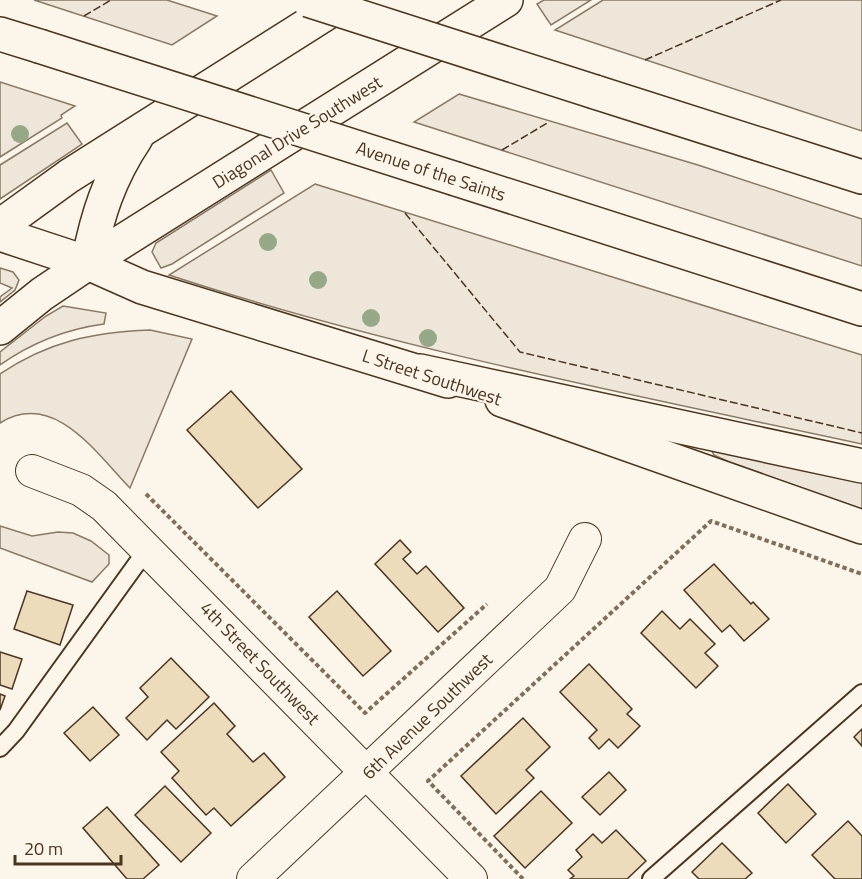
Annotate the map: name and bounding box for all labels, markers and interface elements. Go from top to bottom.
street label: Diagonal Drive Southwest [207,68,388,195]
street label: Avenue of the Saints [353,134,509,208]
street label: L Street Southwest [359,342,506,412]
street label: 4th Street Southwest [194,595,327,731]
street label: 6th Avenue Southwest [356,646,499,786]
scale bar [15,828,122,866]
text: 20 m [24,835,63,862]

